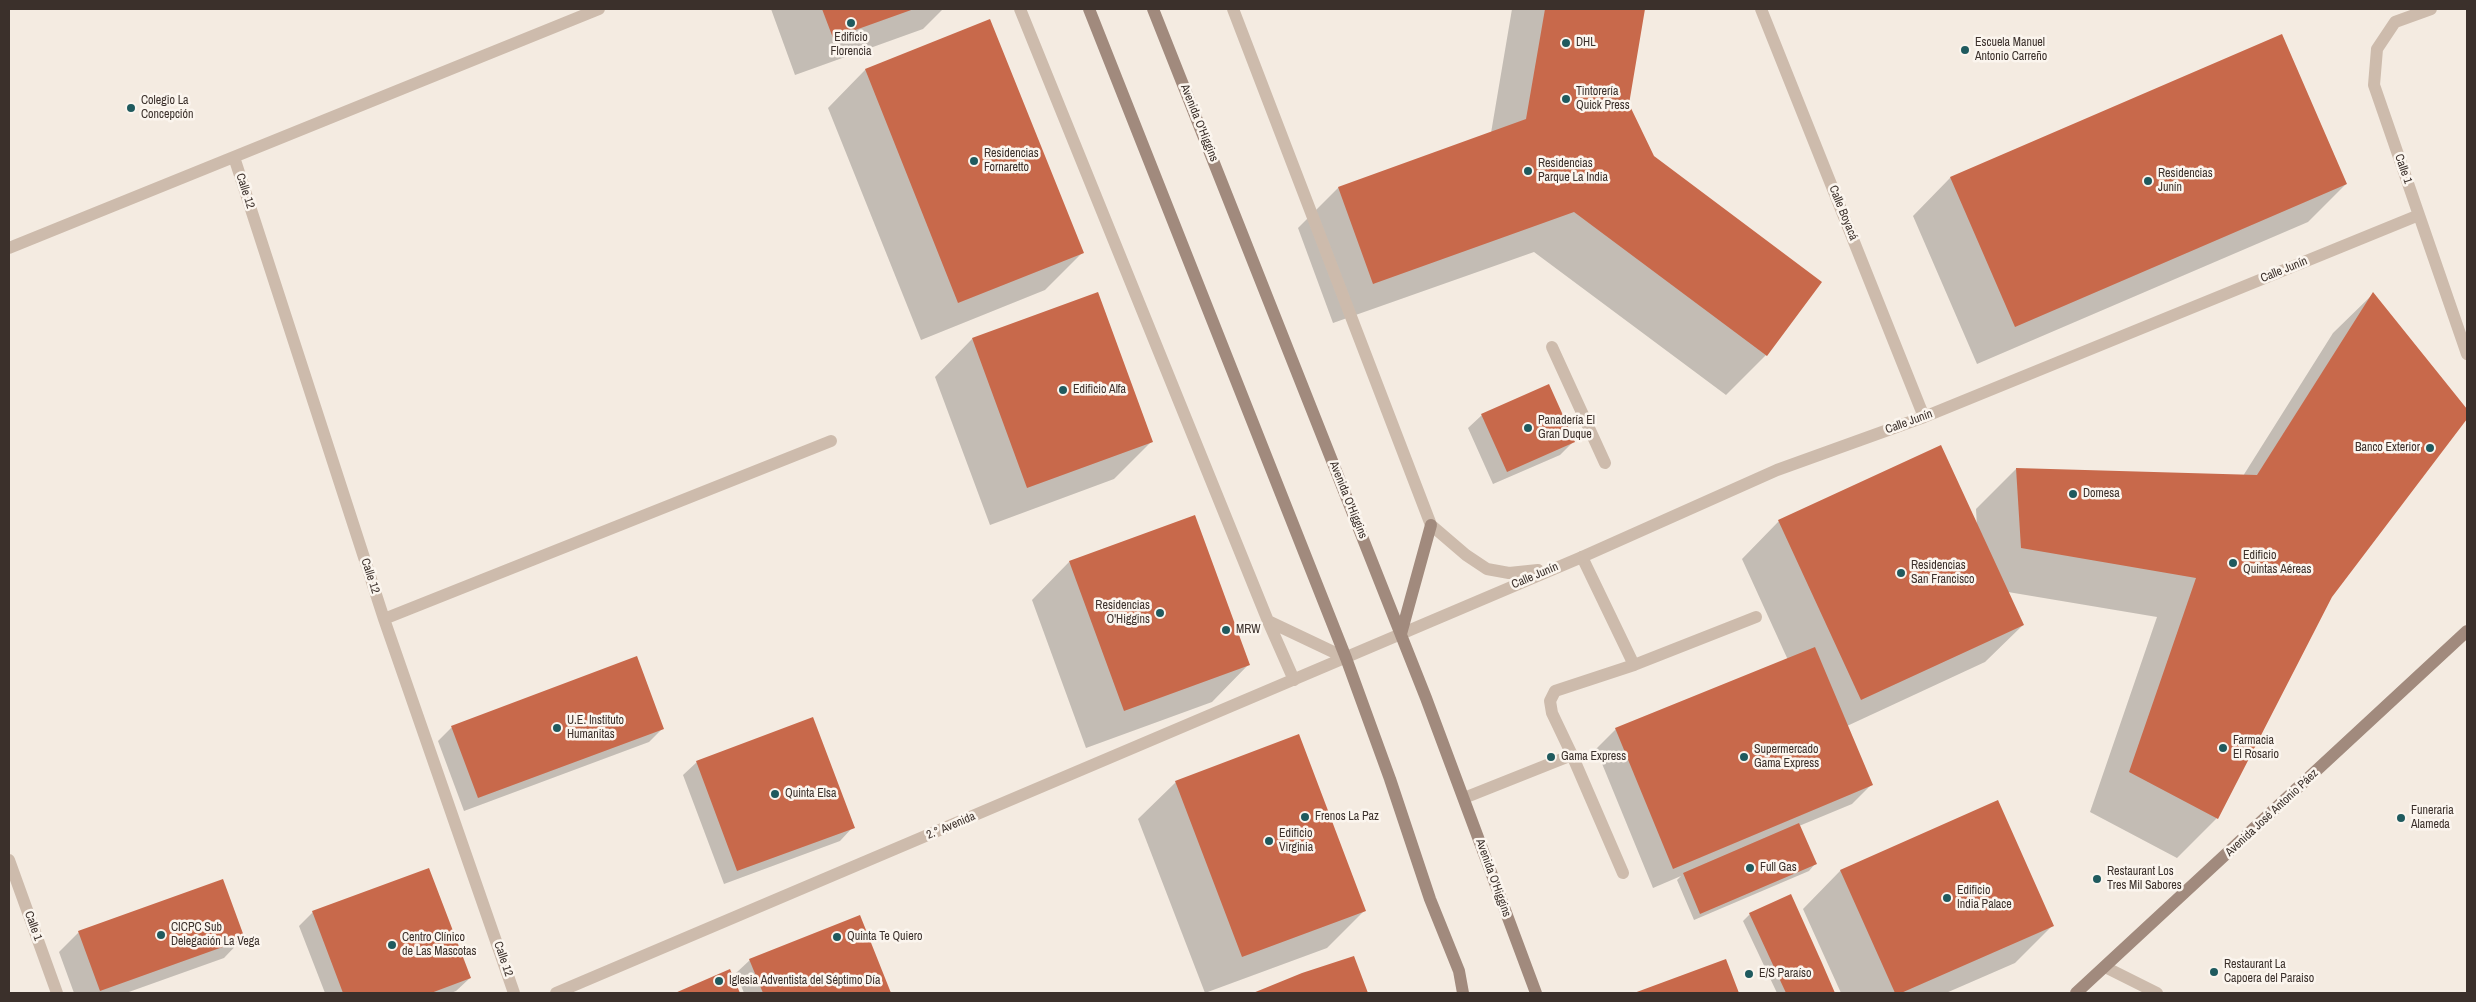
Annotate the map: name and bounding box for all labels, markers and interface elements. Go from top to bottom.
marker: Edificio Florencia [845,17,857,29]
place label: Edificio Florencia [830,31,872,59]
place label: DHL [1576,36,1596,50]
place label: Escuela Manuel Antonio Carreño [1975,36,2047,64]
marker: DHL [1560,37,1572,49]
marker: Escuela Manuel Antonio Carreño [1959,44,1971,56]
street label: Avenida O'Higgins [1177,82,1221,164]
place label: Tintorería Quick Press [1576,85,1630,113]
marker: Tintorería Quick Press [1560,93,1572,105]
place label: Colegio La Concepción [141,94,194,122]
marker: Colegio La Concepción [125,102,137,114]
place label: Residencias Fornaretto [984,147,1039,175]
street label: Calle 1 [2391,152,2415,186]
marker: Residencias Fornaretto [968,155,980,167]
place label: Residencias Parque La India [1538,157,1608,185]
marker: Residencias Parque La India [1522,165,1534,177]
place label: Residencias Junín [2158,167,2213,195]
street label: Calle 12 [233,172,257,210]
marker: Residencias Junín [2142,175,2154,187]
street label: Calle Boyacá [1825,183,1861,243]
street label: Calle Junín [2258,254,2310,286]
place label: Edificio Alfa [1073,383,1126,397]
marker: Edificio Alfa [1057,384,1069,396]
street label: Calle Junín [1883,407,1935,437]
place label: Panadería El Gran Duque [1538,414,1595,442]
marker: Panadería El Gran Duque [1522,422,1534,434]
place label: Banco Exterior [2355,441,2420,455]
marker: Banco Exterior [2424,442,2436,454]
street label: Avenida O'Higgins [1326,459,1370,541]
place label: Domesa [2083,487,2120,501]
marker: Domesa [2067,488,2079,500]
place label: Edificio Quintas Aéreas [2243,549,2311,577]
street label: Calle 12 [358,557,382,595]
marker: Edificio Quintas Aéreas [2227,557,2239,569]
place label: Residencias San Francisco [1911,559,1974,587]
street label: Calle Junín [1510,560,1560,592]
marker: Residencias San Francisco [1895,567,1907,579]
place label: Residencias O'Higgins [1095,599,1150,627]
marker: Residencias O'Higgins [1154,607,1166,619]
place label: MRW [1236,623,1260,637]
marker: MRW [1220,624,1232,636]
place label: U.E. Instituto Humanitas [567,714,624,742]
marker: U.E. Instituto Humanitas [551,722,563,734]
place label: Farmacia El Rosario [2233,734,2279,762]
marker: Farmacia El Rosario [2217,742,2229,754]
place label: Supermercado Gama Express [1754,743,1819,771]
place label: Gama Express [1561,750,1626,764]
marker: Gama Express [1545,751,1557,763]
marker: Supermercado Gama Express [1738,751,1750,763]
street label: Avenida José Antonio Páez [2223,766,2321,860]
place label: Quinta Elsa [785,787,836,801]
marker: Quinta Elsa [769,788,781,800]
place label: Funeraria Alameda [2411,804,2454,832]
street label: 2.° Avenida [924,809,978,843]
place label: Frenos La Paz [1315,810,1379,824]
marker: Frenos La Paz [1299,811,1311,823]
marker: Funeraria Alameda [2395,812,2407,824]
place label: Edificio Virginia [1279,827,1313,855]
marker: Edificio Virginia [1263,835,1275,847]
street label: Avenida O'Higgins [1472,837,1514,919]
place label: Full Gas [1760,861,1797,875]
marker: Full Gas [1744,862,1756,874]
place label: Restaurant Los Tres Mil Sabores [2107,865,2182,893]
marker: Restaurant Los Tres Mil Sabores [2091,873,2103,885]
place label: Edificio India Palace [1957,884,2012,912]
marker: Edificio India Palace [1941,892,1953,904]
street label: Calle 1 [21,909,45,943]
place label: CICPC Sub Delegación La Vega [171,921,260,949]
marker: CICPC Sub Delegación La Vega [155,929,167,941]
place label: Quinta Te Quiero [847,930,922,944]
place label: Centro Clínico de Las Mascotas [402,931,476,959]
marker: Quinta Te Quiero [831,931,843,943]
marker: Centro Clínico de Las Mascotas [386,939,398,951]
street label: Calle 12 [490,940,516,978]
place label: Restaurant La Capoera del Paraiso [2224,958,2314,986]
marker: Restaurant La Capoera del Paraiso [2208,966,2220,978]
place label: E/S Paraíso [1759,967,1812,981]
marker: E/S Paraíso [1743,968,1755,980]
place label: Iglesia Adventista del Séptimo Día [729,974,881,988]
marker: Iglesia Adventista del Séptimo Día [713,975,725,987]

